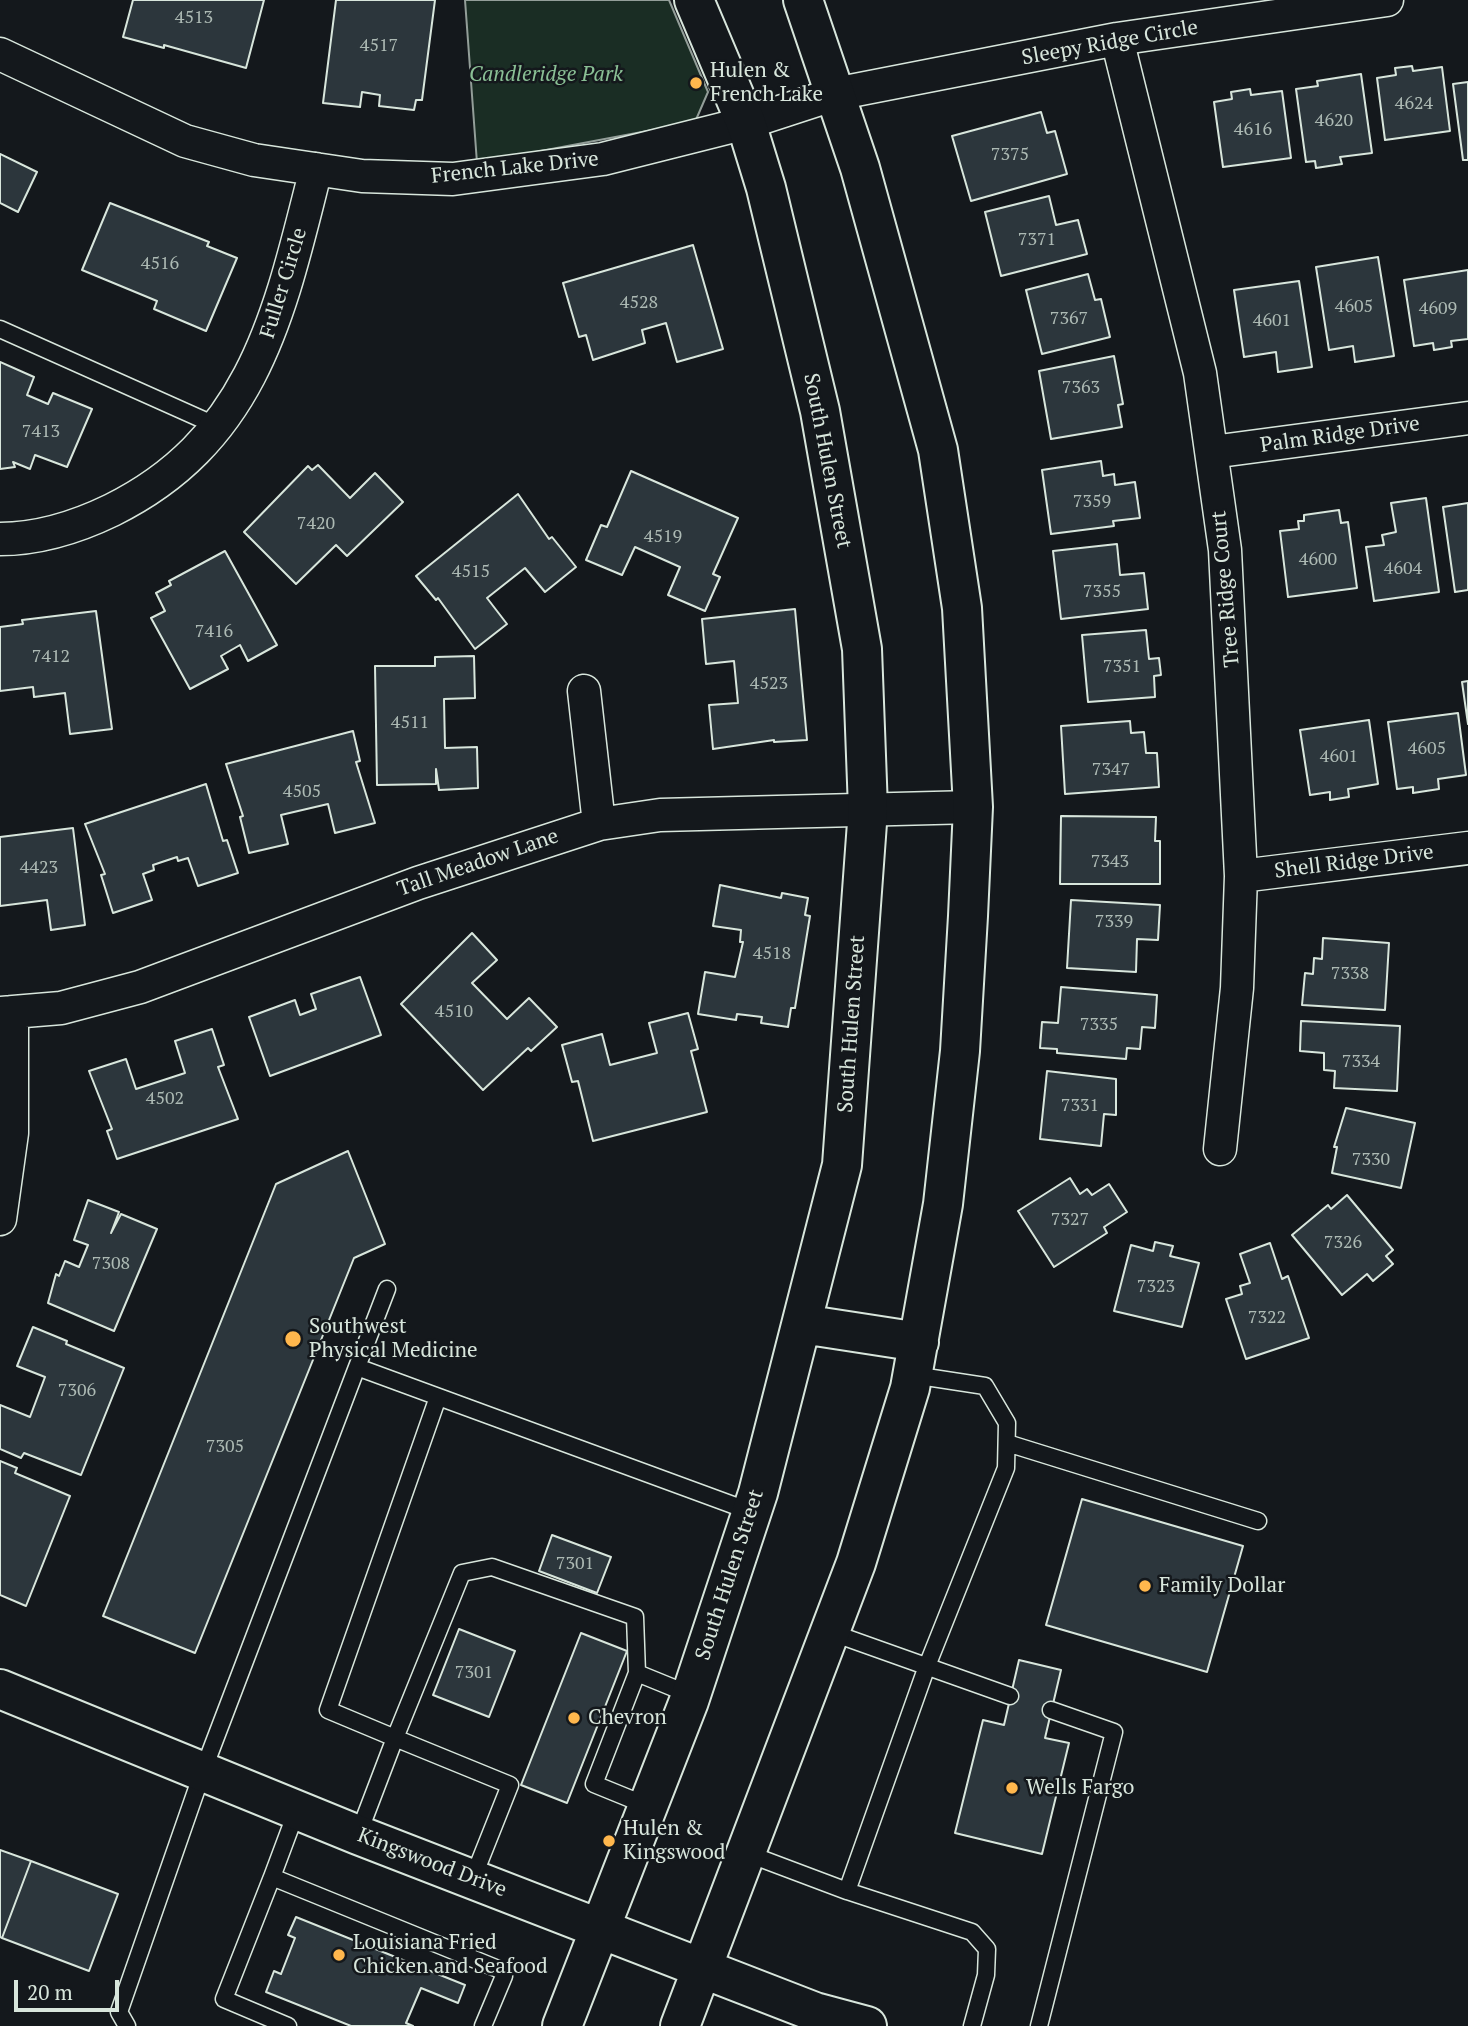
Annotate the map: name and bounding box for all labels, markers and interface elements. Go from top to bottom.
house number: 4513 [175,7,213,29]
street label: Sleepy Ridge Circle [1020,15,1200,71]
house number: 4517 [360,35,398,57]
place label: Hulen & French Lake [710,58,823,108]
park label: Candleridge Park [469,62,623,88]
marker: Hulen & French Lake [688,75,704,91]
house number: 4624 [1395,93,1433,115]
house number: 4620 [1315,110,1353,132]
house number: 4616 [1234,119,1272,141]
house number: 7375 [991,144,1029,166]
street label: French Lake Drive [430,147,600,189]
street label: Fuller Circle [255,225,313,341]
house number: 7371 [1018,229,1056,251]
house number: 4516 [141,253,179,275]
house number: 4528 [620,292,658,314]
house number: 4605 [1335,296,1373,318]
house number: 4609 [1419,298,1457,320]
house number: 7367 [1050,308,1088,330]
house number: 4601 [1253,310,1291,332]
street label: South Hulen Street [798,371,856,551]
house number: 7363 [1062,377,1100,399]
street label: Palm Ridge Drive [1259,411,1421,459]
house number: 7413 [22,421,60,443]
house number: 7359 [1073,491,1111,513]
street label: Tree Ridge Court [1207,510,1245,668]
house number: 7420 [297,513,335,535]
house number: 4519 [644,526,682,548]
house number: 4600 [1299,549,1337,571]
house number: 4604 [1384,558,1422,580]
house number: 4515 [452,561,490,583]
house number: 7355 [1083,581,1121,603]
house number: 7416 [195,621,233,643]
house number: 7412 [32,646,70,668]
house number: 7351 [1103,656,1141,678]
house number: 4523 [750,673,788,695]
house number: 4511 [391,712,429,734]
house number: 4605 [1408,738,1446,760]
house number: 4601 [1320,746,1358,768]
house number: 7347 [1092,759,1130,781]
house number: 4505 [283,781,321,803]
street label: Tall Meadow Lane [394,824,562,902]
street label: Shell Ridge Drive [1273,840,1435,884]
house number: 7343 [1091,851,1129,873]
house number: 4423 [20,857,58,879]
house number: 7339 [1095,911,1133,933]
street label: South Hulen Street [833,934,871,1114]
house number: 4518 [753,943,791,965]
house number: 7338 [1331,963,1369,985]
house number: 4510 [435,1001,473,1023]
house number: 7335 [1080,1014,1118,1036]
house number: 7334 [1342,1051,1380,1073]
house number: 4502 [146,1088,184,1110]
house number: 7331 [1061,1095,1099,1117]
house number: 7330 [1352,1149,1390,1171]
house number: 7327 [1051,1209,1089,1231]
house number: 7326 [1324,1232,1362,1254]
house number: 7308 [92,1253,130,1275]
house number: 7323 [1137,1276,1175,1298]
house number: 7322 [1248,1307,1286,1329]
place label: Southwest Physical Medicine [309,1314,478,1364]
marker: Southwest Physical Medicine [283,1329,303,1349]
house number: 7306 [58,1380,96,1402]
house number: 7305 [206,1436,244,1458]
street label: South Hulen Street [691,1486,769,1664]
house number: 7301 [556,1553,594,1575]
place label: Family Dollar [1159,1573,1285,1599]
marker: Family Dollar [1137,1578,1153,1594]
house number: 7301 [455,1662,493,1684]
place label: Chevron [588,1705,667,1731]
marker: Chevron [566,1710,582,1726]
place label: Wells Fargo [1026,1775,1134,1801]
marker: Wells Fargo [1004,1780,1020,1796]
place label: Hulen & Kingswood [623,1816,725,1866]
street label: Kingswood Drive [354,1823,510,1903]
marker: Hulen & Kingswood [601,1833,617,1849]
place label: Louisiana Fried Chicken and Seafood [353,1930,548,1980]
marker: Louisiana Fried Chicken and Seafood [331,1947,347,1963]
scale bar [18,1966,122,2010]
text: 20 m [27,1978,73,2006]

